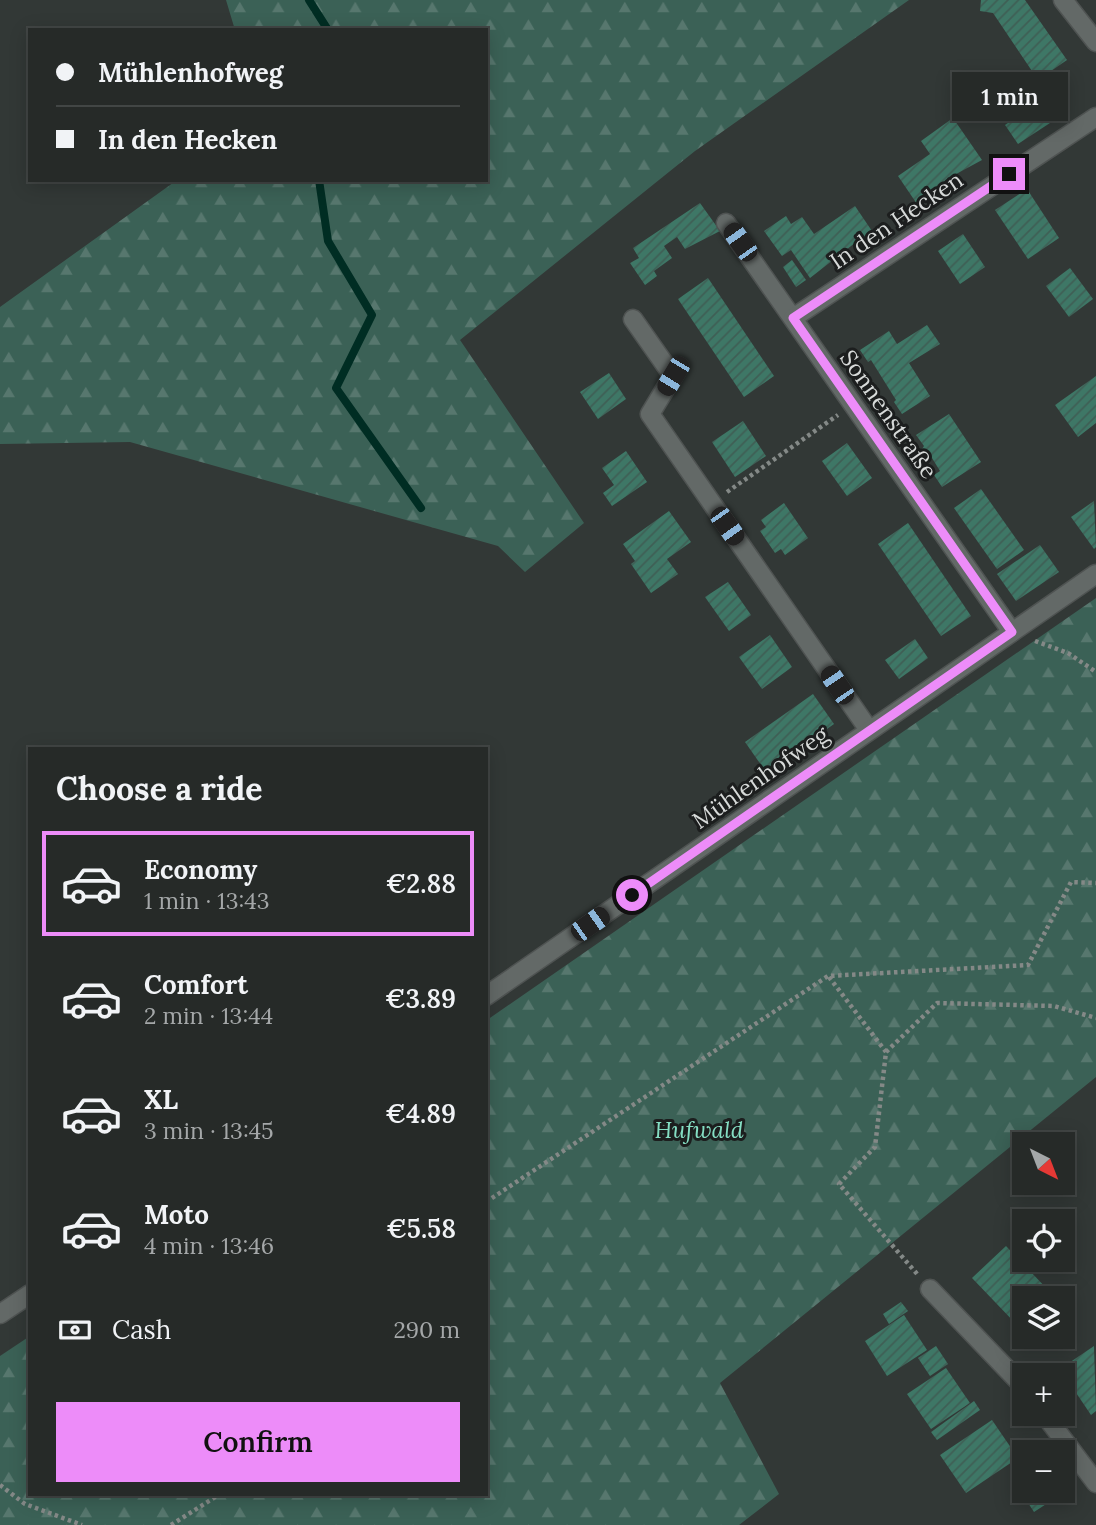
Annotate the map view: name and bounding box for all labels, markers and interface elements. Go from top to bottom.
text: Mühlenhofweg [98,56,283,89]
callout: 1 min [951,72,1067,122]
text: 1 min [981,82,1039,111]
text: In den Hecken [98,123,277,156]
route end [993,158,1025,190]
street label: In den Hecken [824,165,968,275]
car [720,219,761,265]
street label: Sonnenstraße [834,344,944,484]
car [654,353,693,399]
car [707,503,748,549]
car [817,662,858,708]
street label: Mühlenhofweg [686,719,835,835]
text: Choose a ride [56,768,263,809]
icon: car [60,852,123,915]
text: Economy [144,853,257,886]
text: €2.88 [386,867,456,900]
route start [616,879,648,911]
text: 1 min · 13:43 [144,886,269,915]
car [567,903,614,945]
icon: car [60,967,123,1030]
text: Comfort [144,968,248,1001]
text: €3.89 [385,982,456,1015]
text: 2 min · 13:44 [144,1001,273,1030]
icon: car [60,1082,123,1145]
text: XL [144,1083,178,1116]
text: €4.89 [385,1097,456,1130]
park label: Hufwald [655,1115,744,1144]
text: 3 min · 13:45 [144,1116,274,1145]
north arrow [1012,1132,1074,1195]
map controls [1012,1132,1075,1503]
icon: car [60,1197,123,1260]
text: Moto [144,1198,209,1231]
button: locate [1012,1209,1075,1272]
text: €5.58 [386,1212,456,1245]
text: 4 min · 13:46 [144,1231,274,1260]
button: layers [1012,1286,1075,1349]
icon: cash [56,1311,94,1349]
text: Cash [112,1313,171,1346]
text: 290 m [393,1315,460,1344]
button: + [1012,1363,1075,1426]
button: Confirm [56,1402,460,1482]
button: − [1012,1440,1075,1503]

